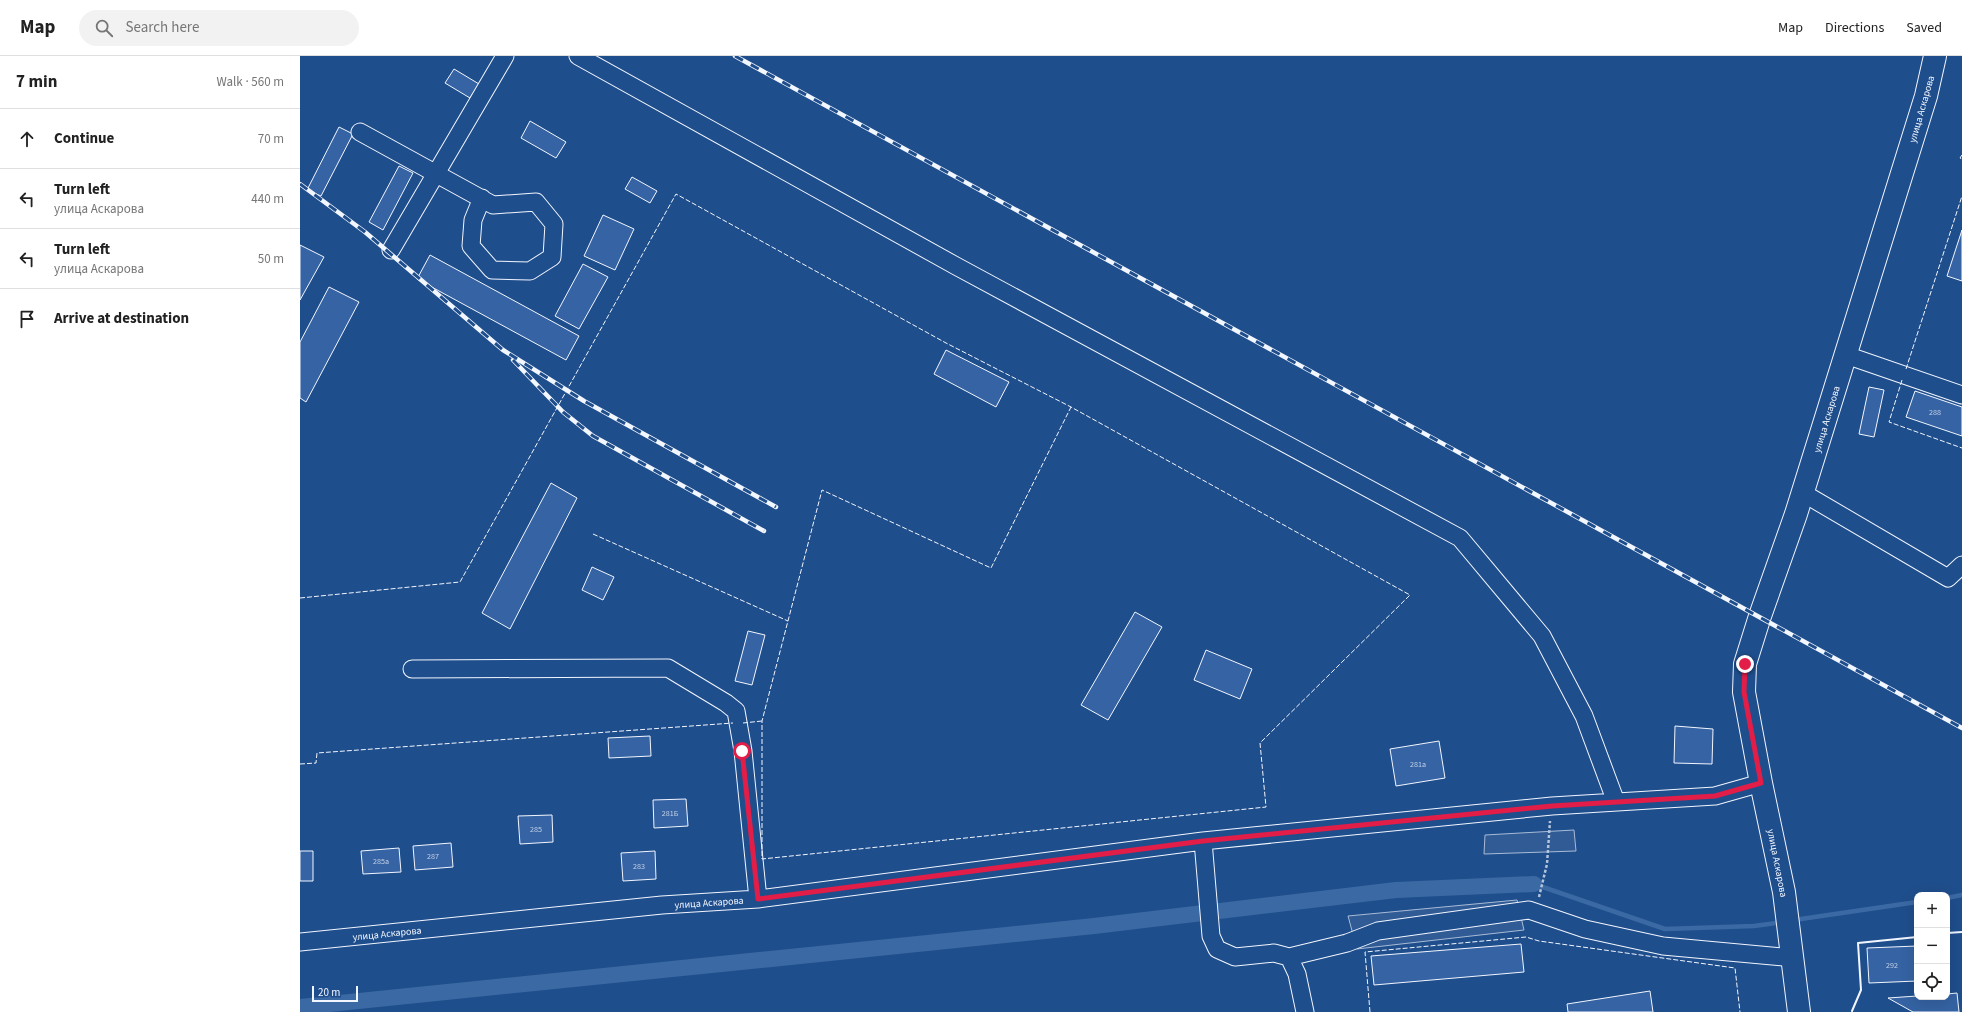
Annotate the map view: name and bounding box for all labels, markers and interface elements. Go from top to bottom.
search box [79,10,359,46]
text: Map [20,14,55,41]
icon: search [93,17,115,39]
text: Search here [125,17,199,38]
text: Map [1778,18,1803,38]
text: Directions [1825,18,1884,38]
text: Saved [1906,18,1942,38]
text: 7 min [16,70,57,94]
text: Walk · 560 m [216,73,284,91]
street label: улица Аскарова [1906,74,1938,144]
icon: ahead [16,128,38,150]
text: Continue [54,128,114,149]
text: 70 m [258,130,284,148]
text: Turn left [54,179,110,200]
icon: left [16,188,38,210]
text: 440 m [251,190,284,208]
text: улица Аскарова [54,200,144,218]
text: Turn left [54,239,110,260]
icon: left [16,248,38,270]
text: 50 m [258,250,284,268]
text: улица Аскарова [54,260,144,278]
icon: arrive [16,308,38,330]
text: Arrive at destination [54,308,189,329]
street label: улица Аскарова [1810,384,1844,454]
house number: 288 [1929,407,1941,418]
route end [1736,655,1754,673]
route start [733,742,751,760]
house number: 281а [1410,759,1426,770]
house number: 281Б [662,808,679,819]
house number: 285 [530,824,542,835]
street label: улица Аскарова [1764,828,1790,898]
house number: 287 [427,851,439,862]
house number: 285а [373,856,389,867]
house number: 283 [633,861,645,872]
map controls [1914,892,1950,1000]
button: + [1914,892,1950,928]
street label: улица Аскарова [674,894,744,912]
street label: улица Аскарова [352,923,422,945]
button: − [1914,928,1950,964]
house number: 292 [1886,960,1898,971]
button: locate [1914,964,1950,1000]
scale bar [312,984,358,1003]
text: 20 m [318,985,340,1000]

